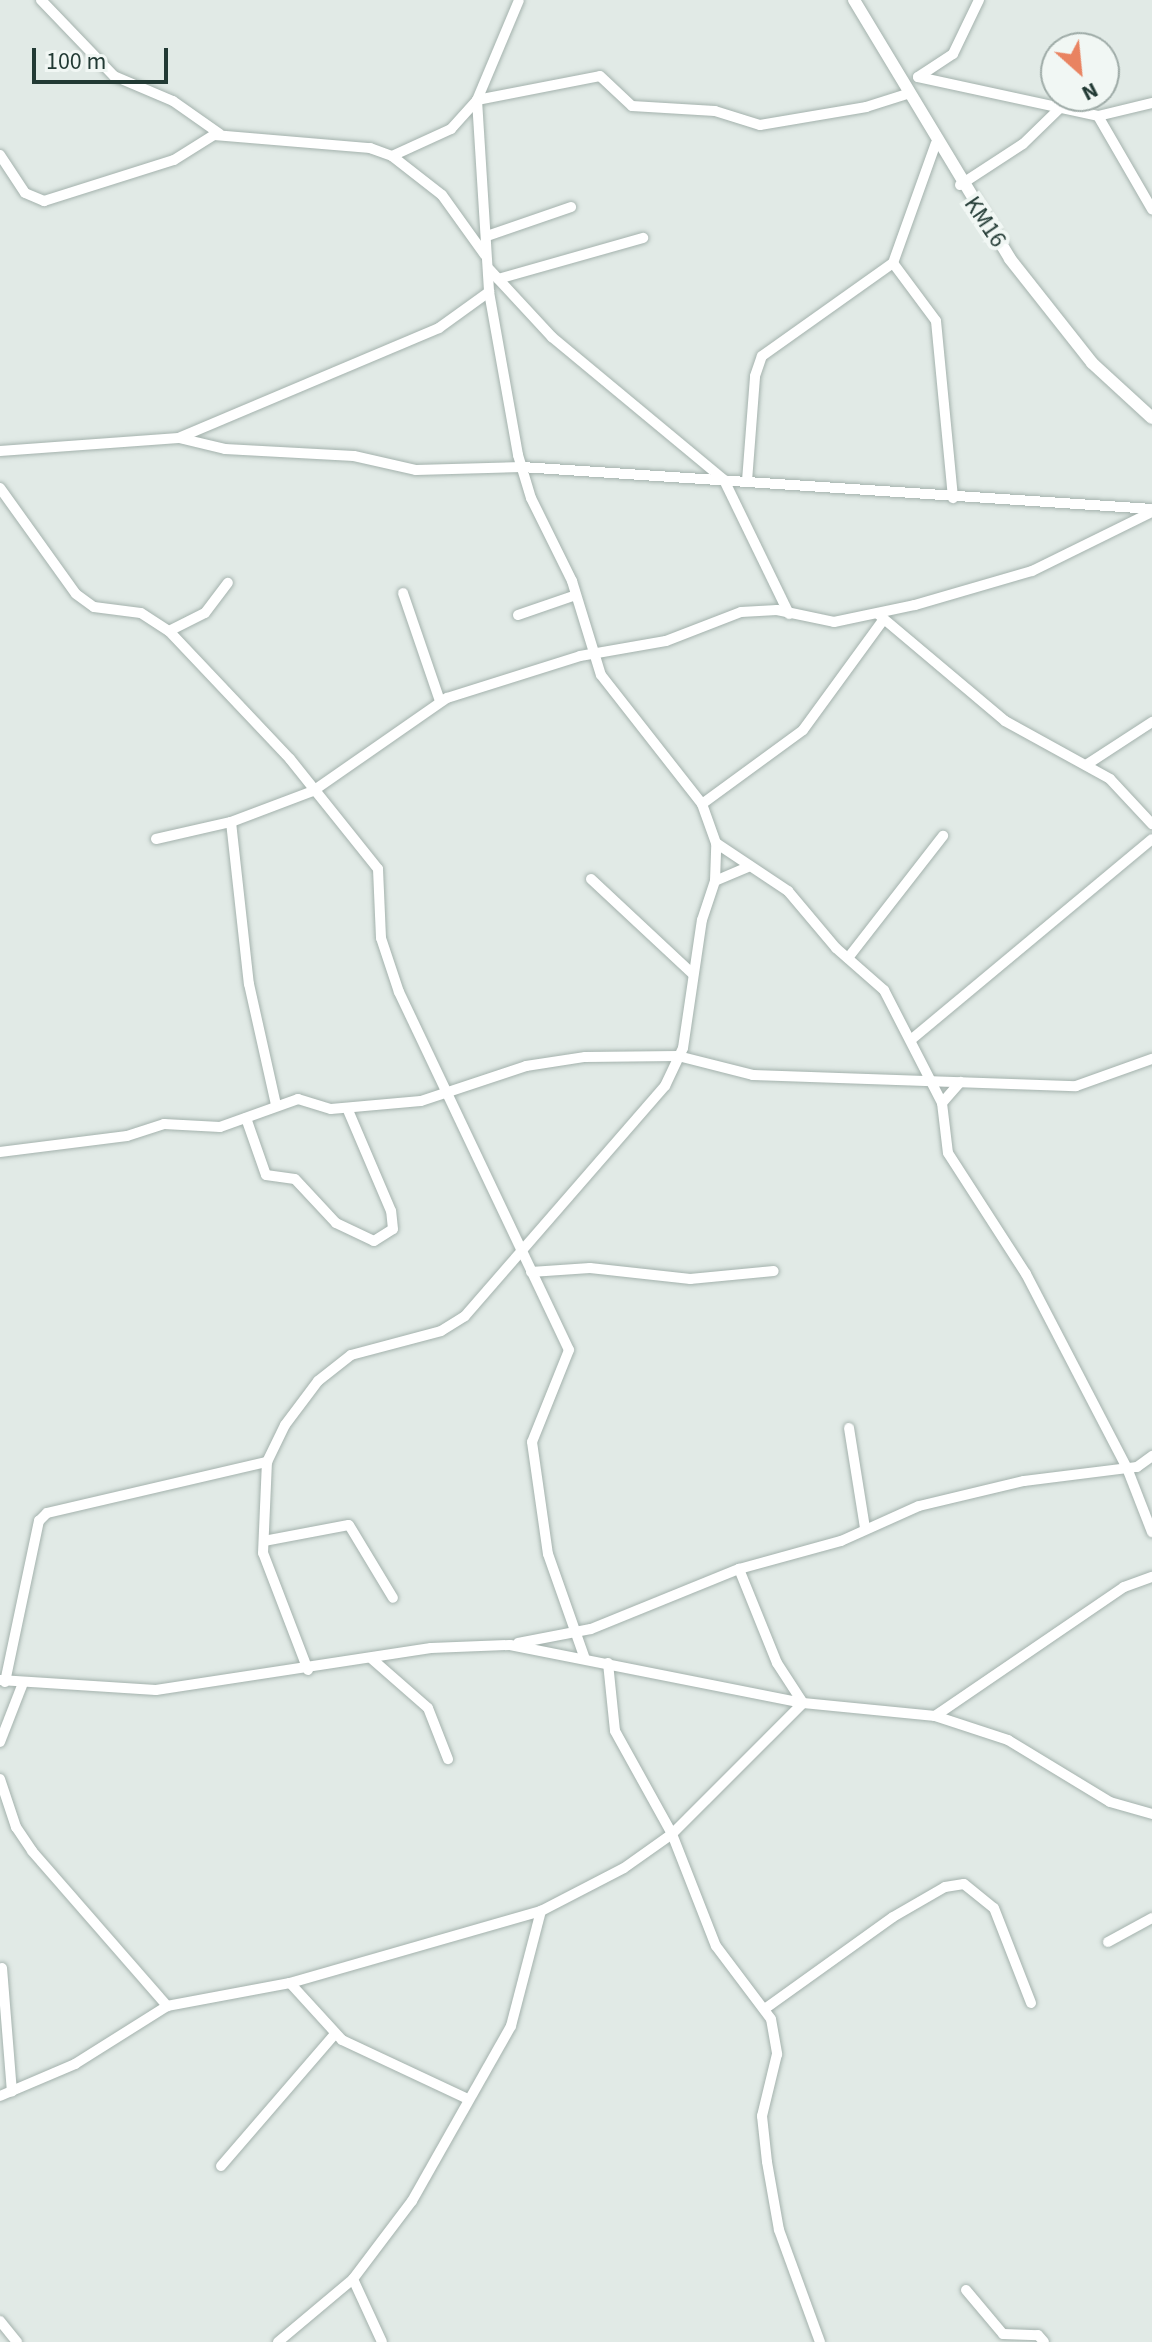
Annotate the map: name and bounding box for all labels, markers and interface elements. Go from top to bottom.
scale bar [36,32,172,82]
north arrow [1040,32,1120,112]
text: 100 m [46,44,106,79]
text: N [1076,74,1104,109]
street label: KM16 [958,191,1012,253]

